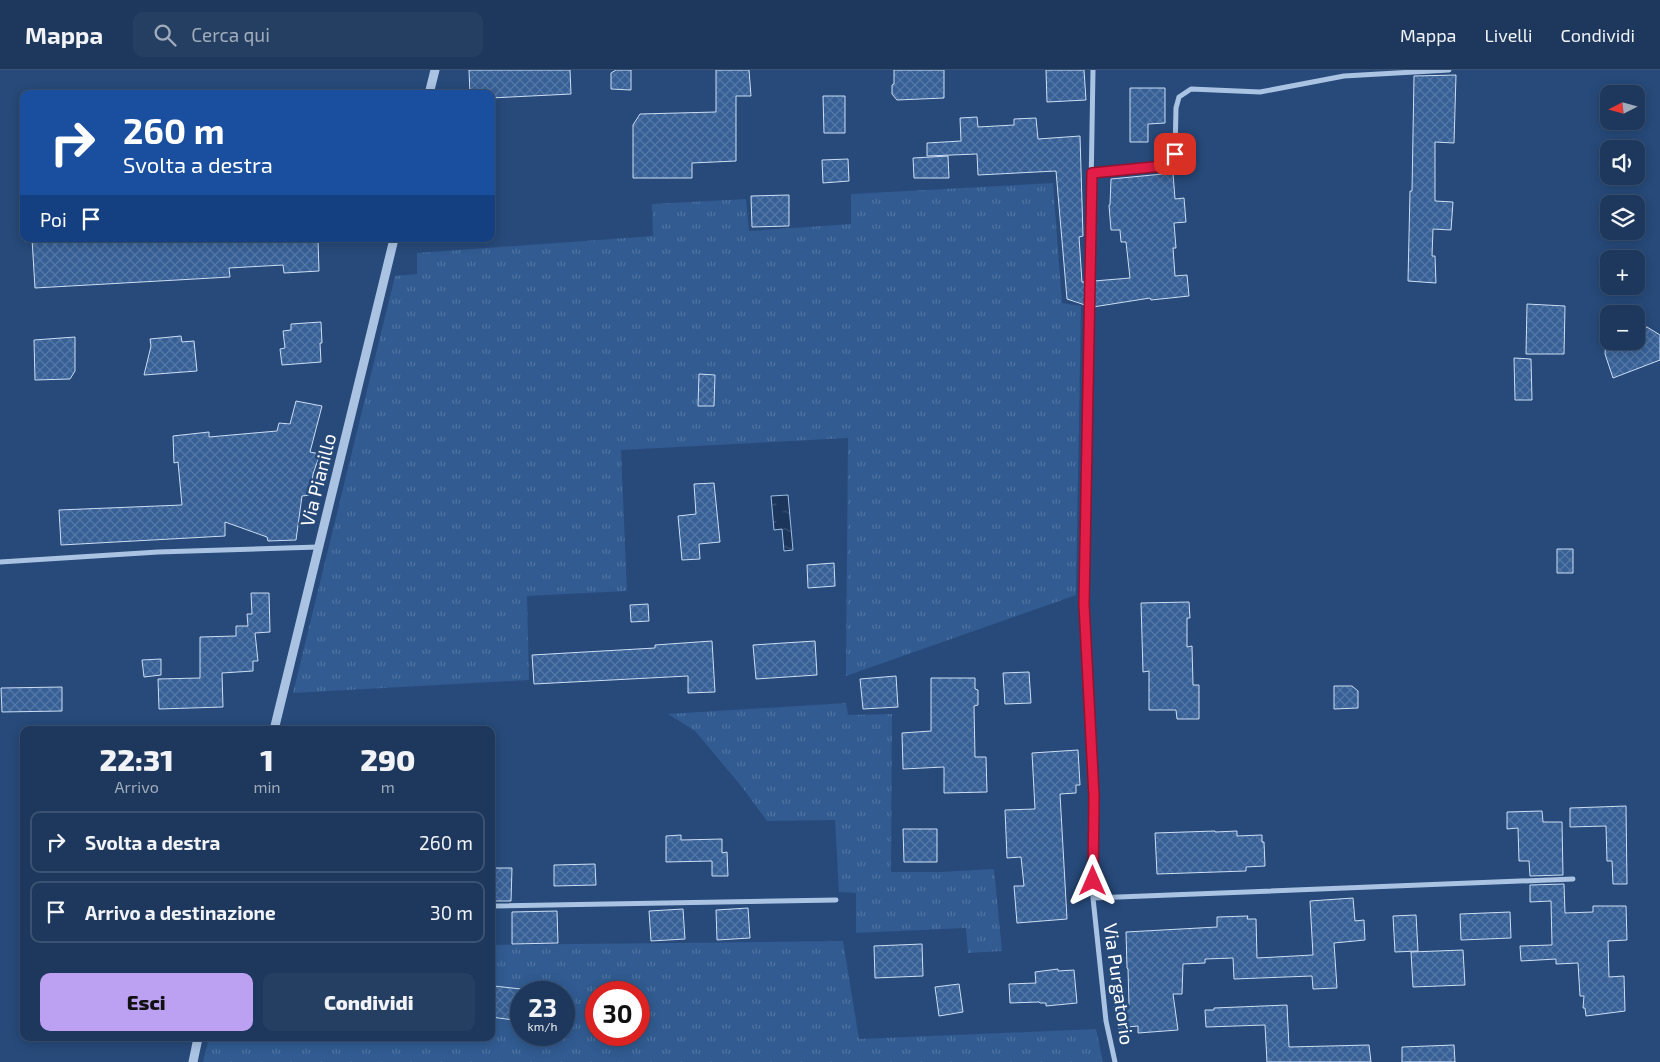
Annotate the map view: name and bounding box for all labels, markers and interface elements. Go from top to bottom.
search box [133,12,483,57]
text: Mappa [25,20,103,49]
icon: search [151,21,179,49]
text: Cerca qui [191,23,270,46]
text: Mappa [1400,24,1457,46]
text: Livelli [1485,24,1532,46]
text: Condividi [1560,24,1635,46]
north arrow [1600,85,1645,130]
map controls [1600,85,1645,350]
text: 260 m [123,109,224,151]
icon: right [40,110,105,175]
pin [1154,133,1196,175]
icon: arrive [1161,140,1189,168]
button: sound [1600,140,1645,185]
text: Svolta a destra [123,151,273,177]
button: layers [1600,195,1645,240]
icon: arrive [77,205,105,233]
text: Poi [40,208,67,231]
button: + [1600,250,1645,295]
button: − [1600,305,1645,350]
street label: Via Pianillo [295,431,340,529]
text: 22:31 [100,741,174,777]
text: 1 [260,741,274,777]
text: 290 [360,741,415,777]
text: Arrivo [115,777,159,796]
text: min [253,777,281,796]
text: m [381,777,395,796]
icon: right [42,828,70,856]
text: Svolta a destra [85,831,220,854]
text: 260 m [419,831,473,854]
position arrow [1066,854,1118,906]
icon: arrive [42,898,70,926]
text: Arrivo a destinazione [85,901,276,924]
text: 30 m [430,901,473,924]
street label: Via Purgatorio [1100,922,1139,1046]
button: Esci [40,973,253,1031]
button: Condividi [263,973,475,1031]
speed limit sign: 30 [585,981,650,1046]
text: 23 [528,992,557,1022]
text: km/h [528,1019,557,1033]

